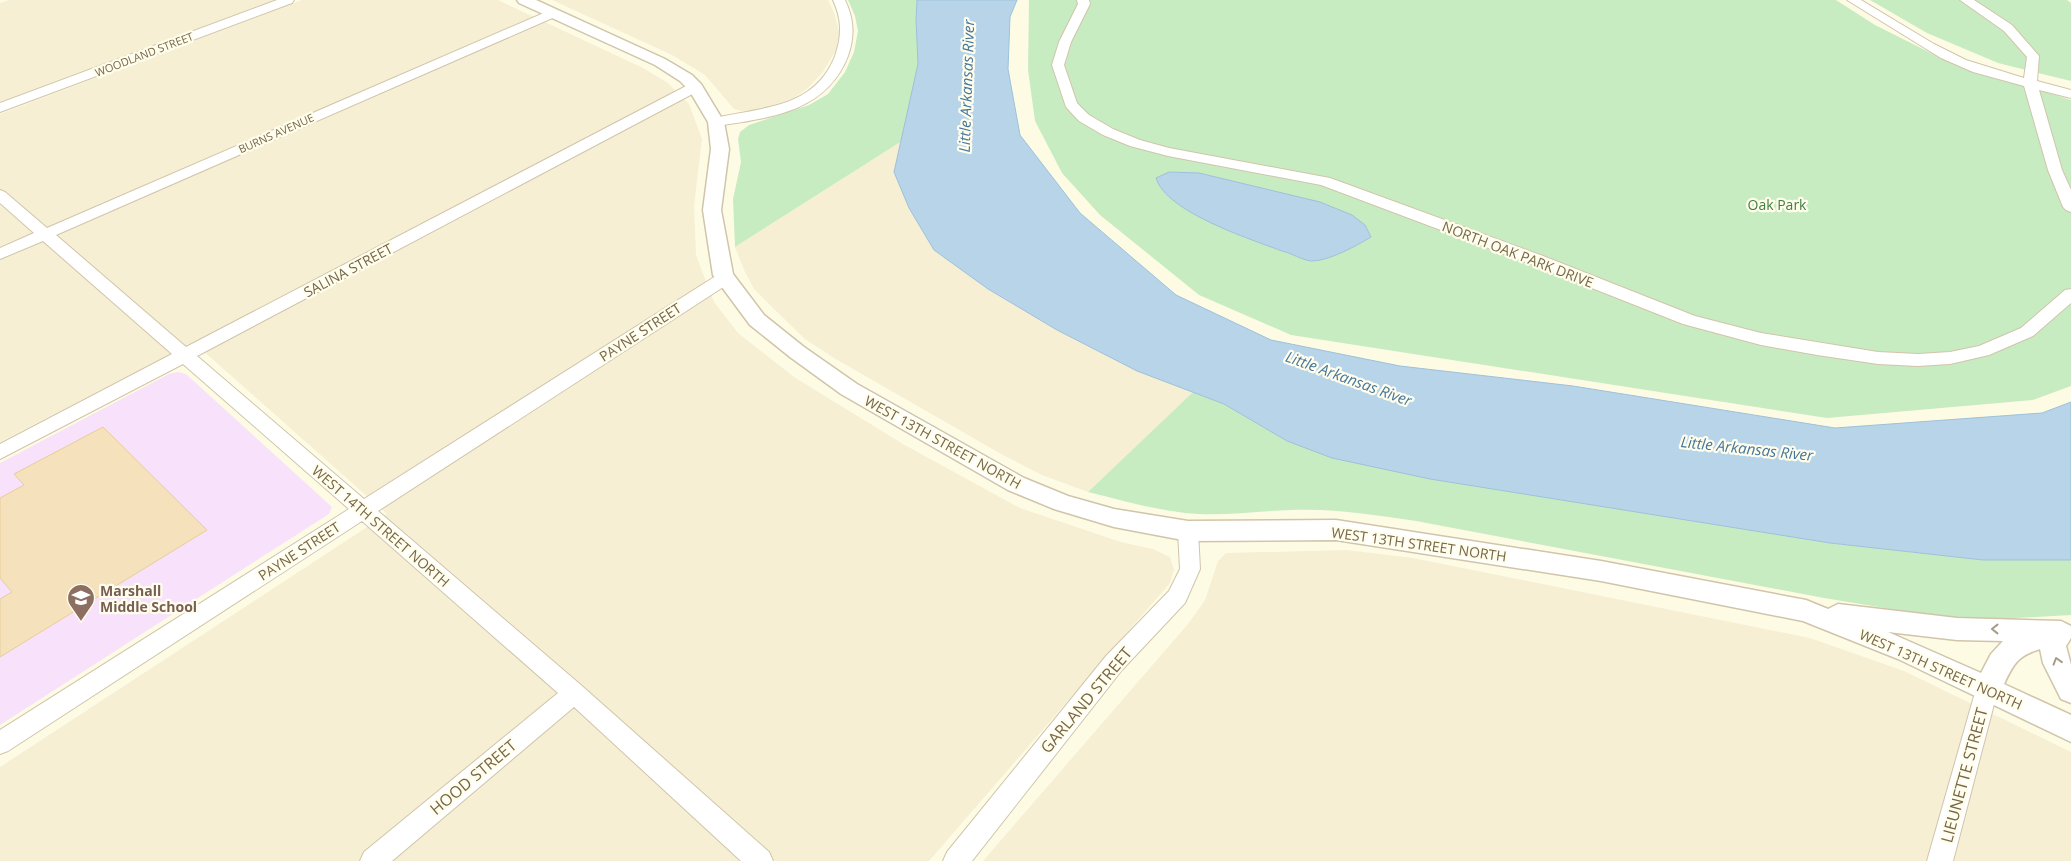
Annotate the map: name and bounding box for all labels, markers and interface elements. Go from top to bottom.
water label: Little Arkansas River [954,18,978,153]
street label: WOODLAND STREET [93,28,195,80]
street label: BURNS AVENUE [236,110,316,156]
park label: Oak Park [1748,195,1807,214]
street label: NORTH OAK PARK DRIVE [1440,216,1596,292]
street label: SALINA STREET [300,238,396,301]
street label: PAYNE STREET [595,298,685,366]
water label: Little Arkansas River [1283,346,1416,410]
street label: WEST 13TH STREET NORTH [861,391,1025,493]
water label: Little Arkansas River [1680,431,1815,465]
street label: WEST 14TH STREET NORTH [308,461,454,591]
street label: PAYNE STREET [254,517,344,585]
street label: WEST 13TH STREET NORTH [1330,522,1508,566]
place label: Marshall Middle School [100,581,197,616]
school or university icon: Marshall Middle School [66,583,96,622]
street label: WEST 13TH STREET NORTH [1857,624,2025,714]
one-way arrow [1991,624,1998,634]
street label: GARLAND STREET [1035,642,1137,758]
one-way arrow [2052,658,2062,666]
street label: LIEUNETTE STREET [1935,705,1993,845]
street label: HOOD STREET [425,734,521,820]

